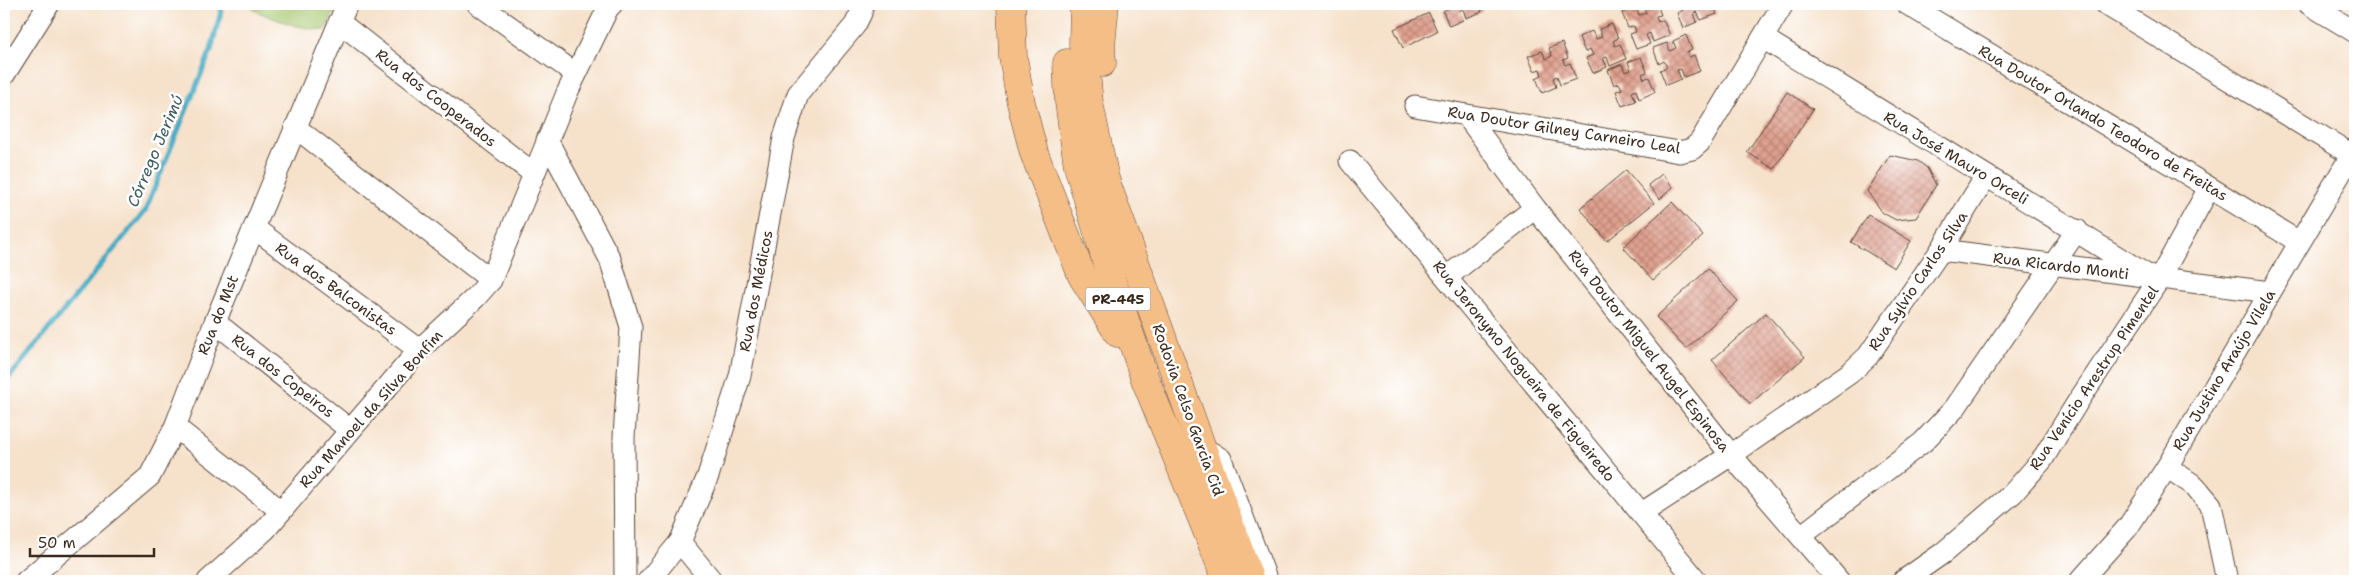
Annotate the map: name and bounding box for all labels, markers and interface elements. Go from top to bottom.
street label: Rua Doutor Orlando Teodoro de Freitas [1975,40,2231,206]
street label: Rua dos Cooperados [371,44,501,152]
water label: Córrego Jerimú [122,92,188,210]
street label: Rua Doutor Gilney Carneiro Leal [1446,102,1682,158]
street label: Rua José Mauro Orceli [1880,107,2032,209]
street label: Rua Sylvio Carlos Silva [1864,207,1973,355]
street label: Rua dos Médicos [734,229,778,353]
street label: Rua dos Balconistas [271,238,401,340]
street label: Rua Doutor Miguel Augel Espinosa [1564,246,1735,457]
street label: Rua Ricardo Monti [1992,248,2130,284]
street label: Rua Jeronymo Nogueira de Figueiredo [1428,256,1620,486]
street label: Rua do Mst [193,272,243,358]
street label: Rua Venício Arestrup Pimentel [2025,282,2164,474]
street label: Rua Justino Araújo Vilela [2168,285,2280,454]
road number: PR-445 [1086,288,1150,310]
street label: Rodovia Celso Garcia Cid [1148,321,1229,499]
street label: Rua Manoel da Silva Bonfim [295,326,447,492]
street label: Rua dos Copeiros [228,330,338,422]
scale bar [30,525,154,557]
text: 50 m [38,533,76,553]

